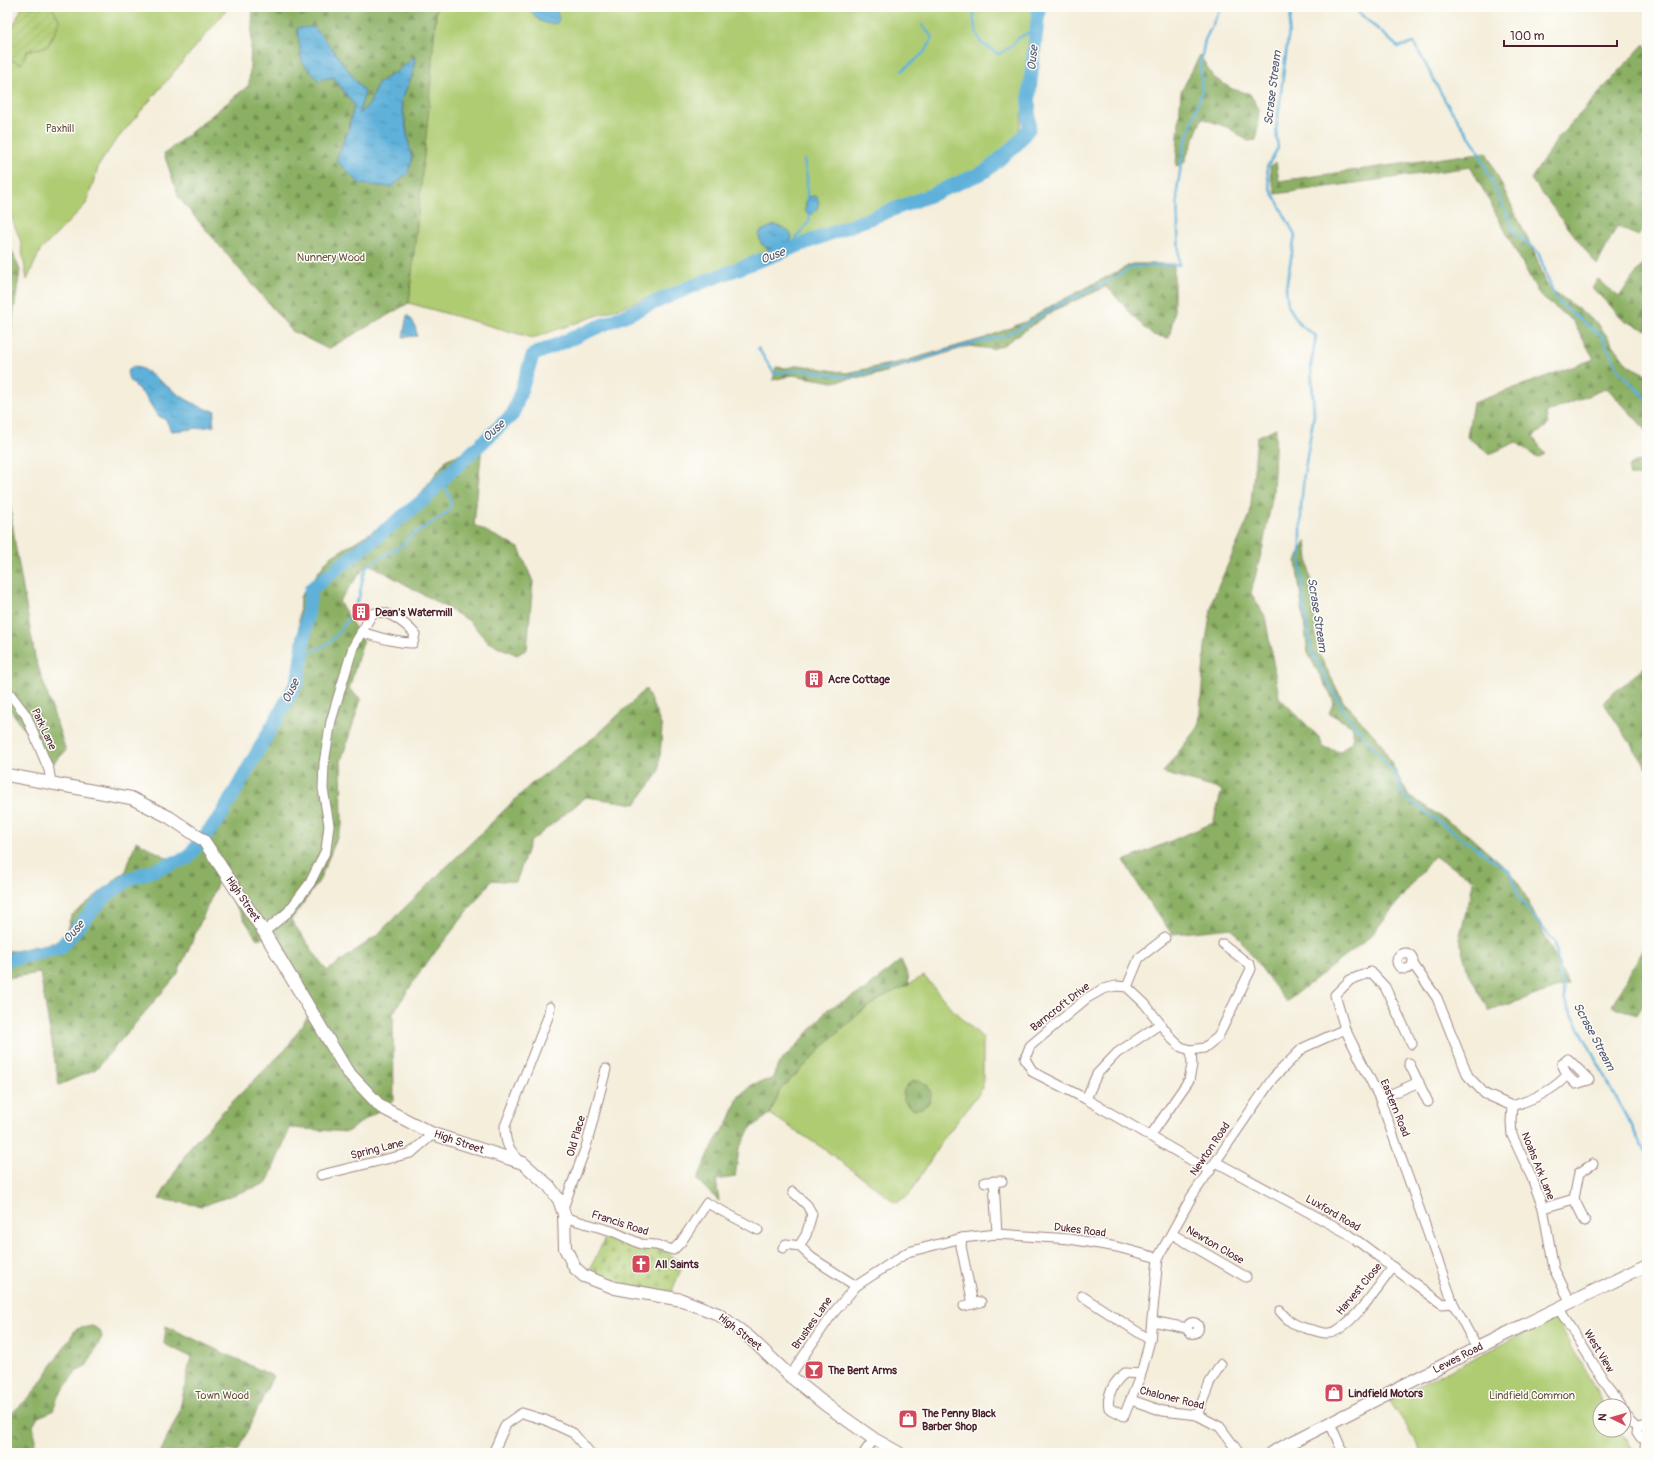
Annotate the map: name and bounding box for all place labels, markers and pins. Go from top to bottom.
building icon: Dean's Watermill [350,601,372,623]
place label: Dean's Watermill [375,606,453,619]
building icon: Acre Cottage [803,668,825,690]
place label: Acre Cottage [828,673,890,686]
church icon: All Saints [630,1253,652,1275]
place label: All Saints [655,1258,699,1271]
bar icon: The Bent Arms [803,1359,825,1381]
place label: The Bent Arms [827,1364,897,1377]
shop icon: Lindfield Motors [1323,1382,1345,1404]
place label: Lindfield Motors [1348,1387,1423,1400]
place label: The Penny Black Barber Shop [921,1407,996,1433]
shop icon: The Penny Black Barber Shop [897,1408,919,1430]

